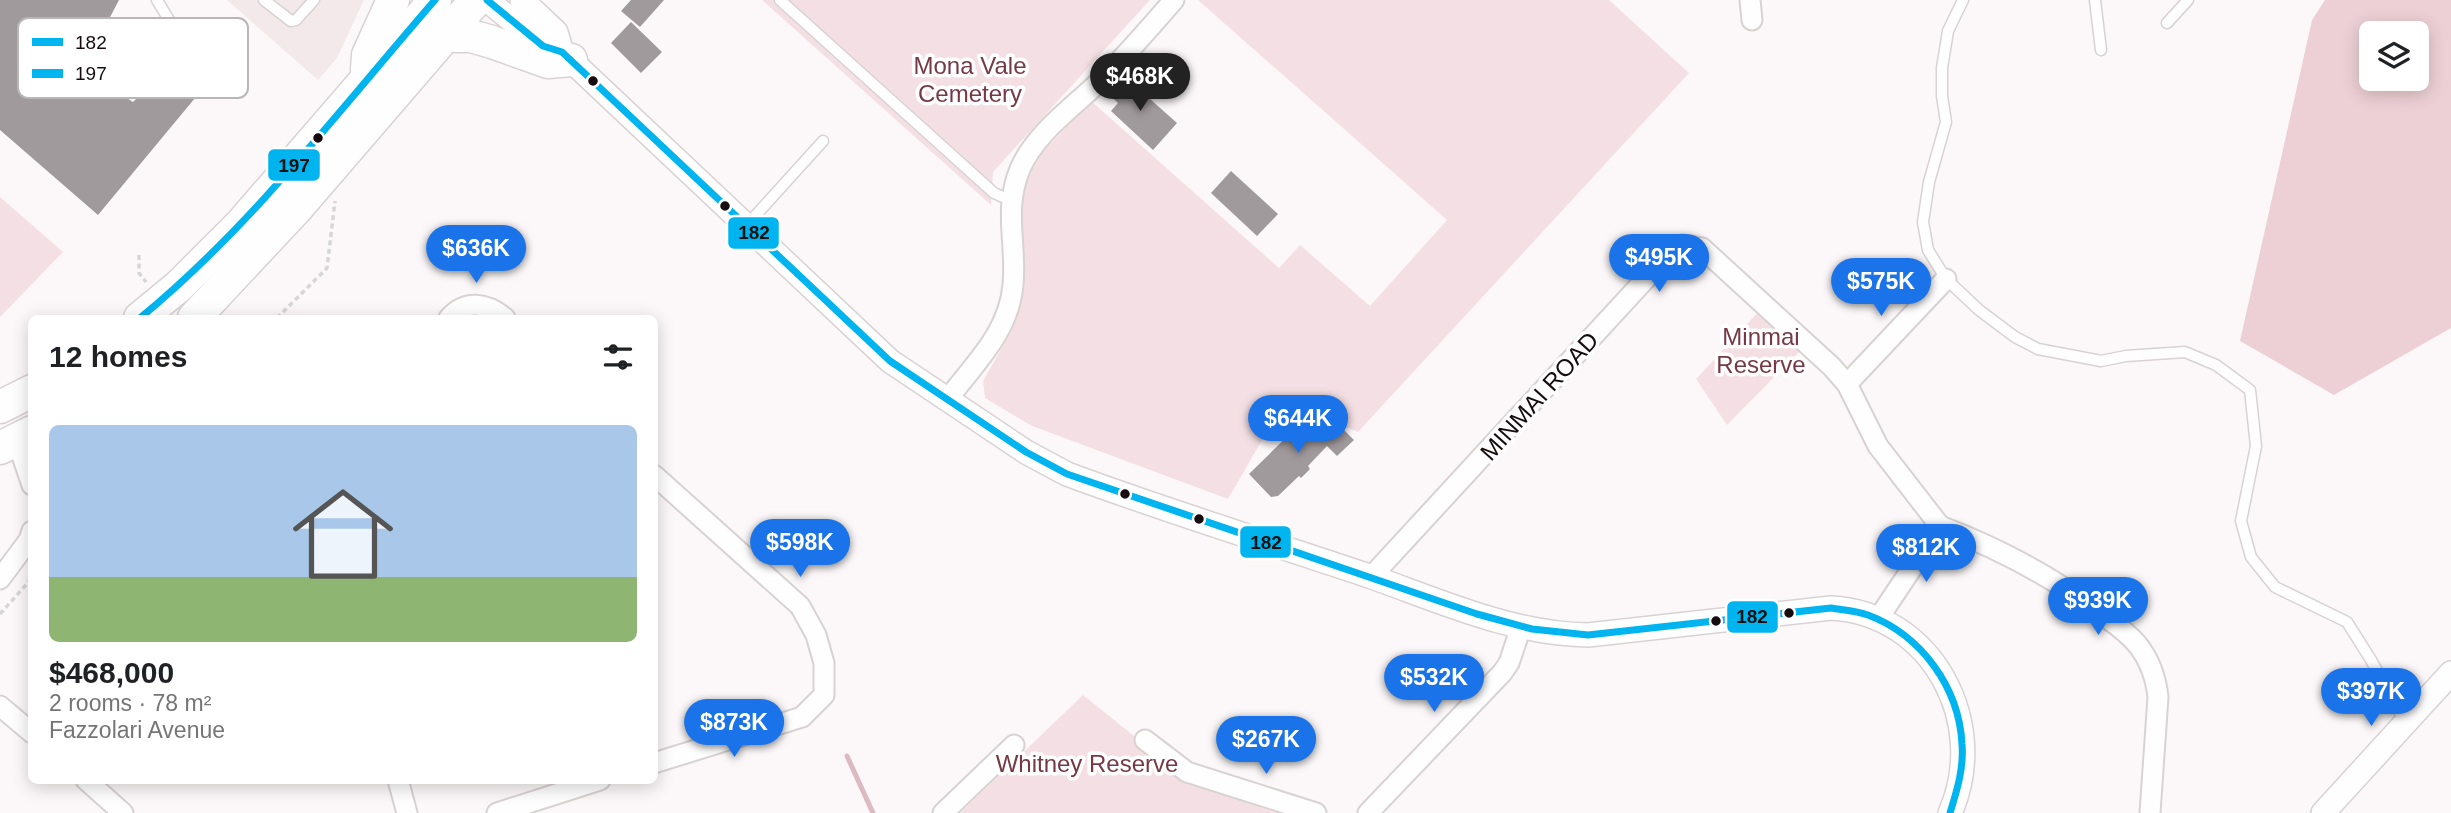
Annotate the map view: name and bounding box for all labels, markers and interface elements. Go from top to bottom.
legend [18,18,248,98]
map controls [2359,21,2429,91]
button: layers [2359,21,2429,91]
text: 182 [75,32,107,53]
park label: Mona Vale Cemetery [914,52,1026,107]
pin: $468K [1091,54,1189,113]
text: 197 [75,63,107,84]
text: $468K [1106,63,1174,89]
unlabelled marker [586,74,600,88]
unlabelled marker [311,131,325,145]
line badge: 197 [267,148,321,182]
text: 197 [278,155,310,176]
unlabelled marker [718,199,732,213]
line badge: 182 [727,216,780,250]
text: 182 [738,222,770,243]
pin: $636K [427,226,525,285]
pin: $495K [1610,234,1708,294]
text: $636K [442,235,510,261]
text: $495K [1625,244,1693,270]
pin: $575K [1832,258,1930,318]
text: $575K [1847,268,1915,294]
park label: Minmai Reserve [1716,323,1806,378]
street label: MINMAI ROAD [1475,327,1603,465]
icon: filters [599,338,637,376]
text: 12 homes [49,340,187,373]
pin: $644K [1249,396,1347,455]
text: $644K [1264,405,1332,431]
icon: home [280,471,406,597]
unlabelled marker [1118,487,1132,501]
unlabelled marker [1192,512,1206,526]
pin: $598K [751,520,849,579]
pin: $812K [1877,524,1975,584]
line badge: 182 [1239,525,1292,559]
text: $598K [766,529,834,555]
text: 182 [1250,532,1282,553]
text: $812K [1892,534,1960,560]
pin: $939K [2049,578,2147,637]
text: $939K [2064,587,2132,613]
line badge: 182 [1726,600,1779,634]
text: 182 [1736,606,1768,627]
unlabelled marker [1782,606,1796,620]
unlabelled marker [1709,614,1723,628]
pin: $532K [1385,654,1483,714]
text: $468,000 [49,656,174,689]
text: $532K [1400,664,1468,690]
pin: $397K [2322,668,2420,728]
text: $397K [2337,678,2405,704]
text: 2 rooms · 78 m² [49,690,211,716]
pin: $873K [685,700,783,759]
text: $873K [700,709,768,735]
pin: $267K [1217,716,1315,776]
text: Fazzolari Avenue [49,717,225,743]
text: $267K [1232,726,1300,752]
park label: Whitney Reserve [996,750,1178,777]

